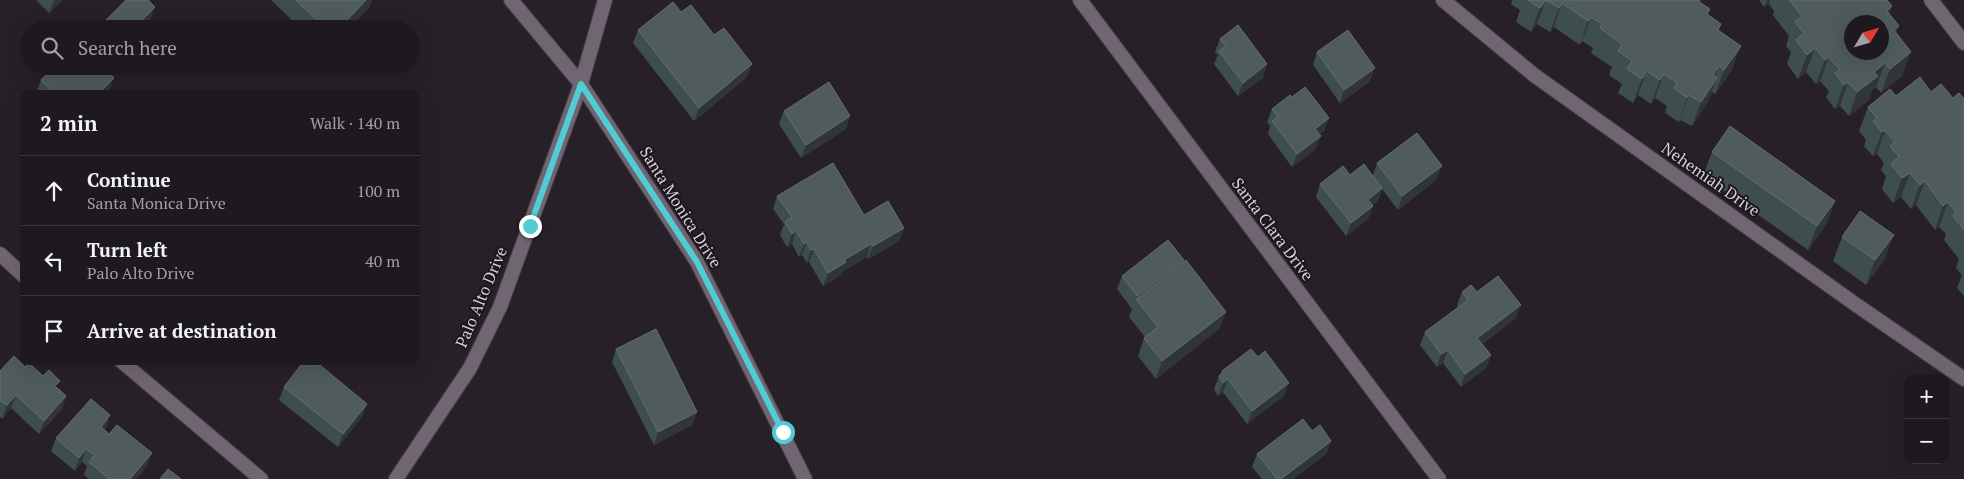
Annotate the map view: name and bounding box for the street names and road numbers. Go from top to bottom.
street label: Nehemiah Drive [1657,137,1765,221]
street label: Santa Monica Drive [635,142,727,272]
street label: Santa Clara Drive [1227,173,1319,285]
street label: Palo Alto Drive [450,243,512,351]

